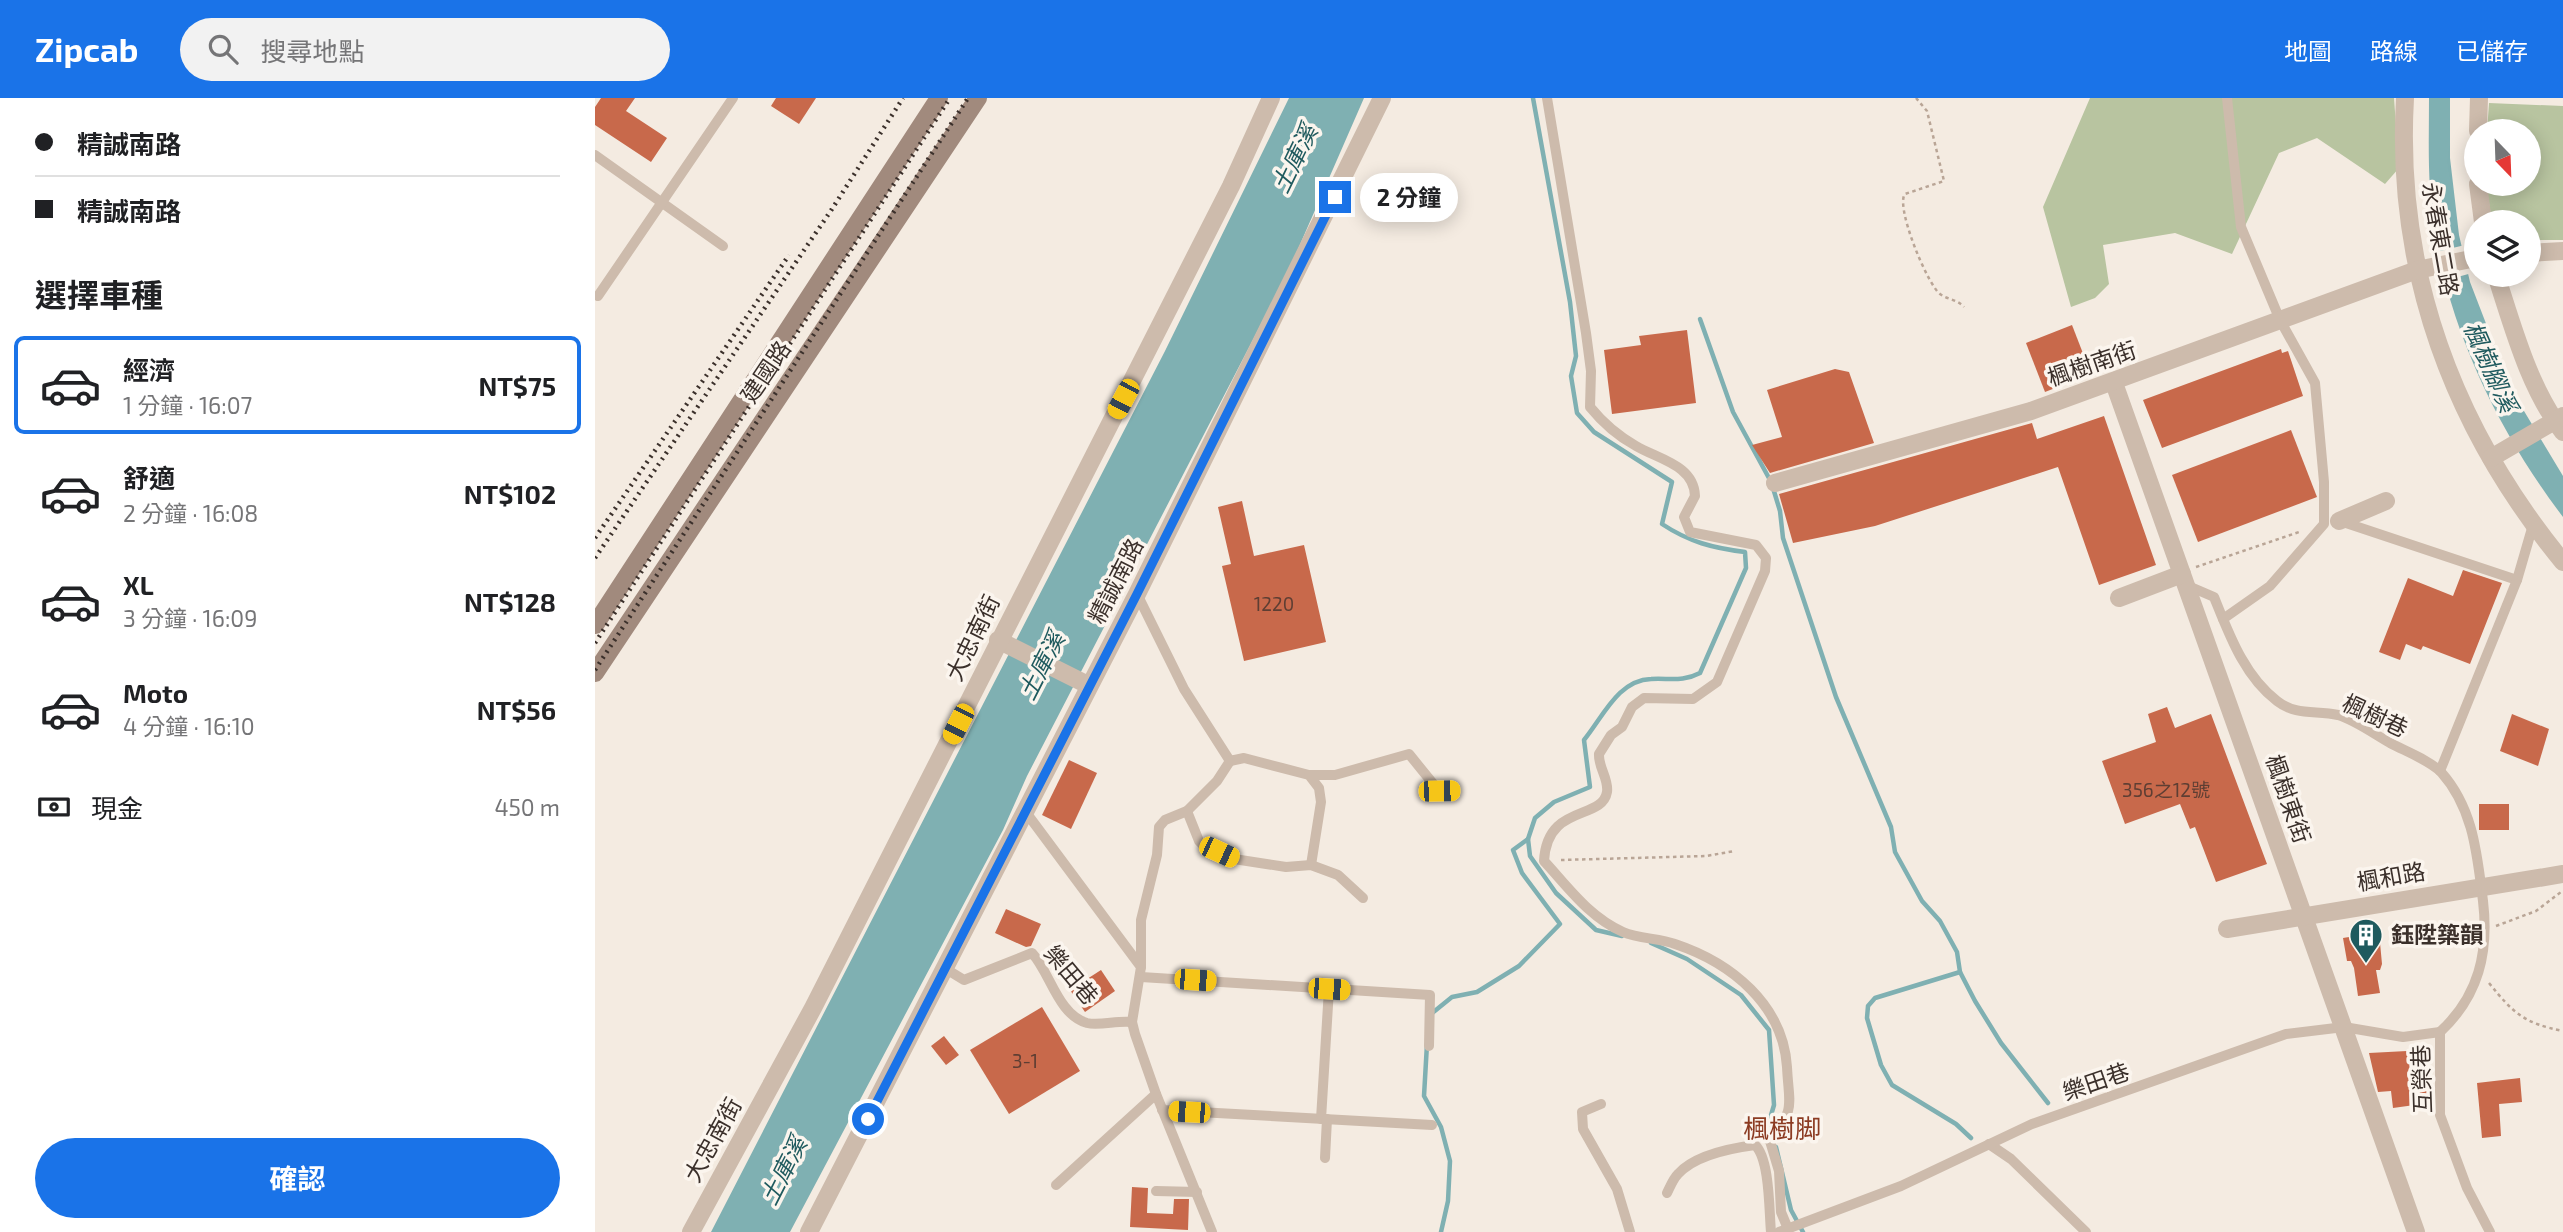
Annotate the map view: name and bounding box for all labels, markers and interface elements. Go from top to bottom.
search box [180,18,670,81]
text: Zipcab [35,29,138,69]
icon: search [204,30,242,68]
text: 搜尋地點 [260,35,364,66]
text: 地圖 [2284,36,2332,65]
text: 路線 [2370,36,2418,65]
text: 已儲存 [2456,36,2528,65]
water label: 土庫溪 [1265,117,1324,197]
north arrow [2464,119,2541,196]
map controls [2464,119,2541,287]
text: 精誠南路 [77,128,181,159]
callout: 2 分鐘 [1359,172,1457,222]
street label: 永春東二路 [2417,180,2465,298]
route end [1319,181,1351,213]
text: 2 分鐘 [1377,183,1441,211]
text: 精誠南路 [77,195,181,226]
button: layers [2464,210,2541,287]
text: 選擇車種 [35,275,163,313]
water label: 楓樹腳溪 [2459,317,2525,419]
street label: 建國路 [734,335,796,408]
street label: 楓樹南街 [2044,335,2140,391]
icon: car [39,354,102,417]
text: 經濟 [123,354,175,385]
text: NT$75 [478,370,556,401]
car [1104,376,1143,422]
text: 1 分鐘 · 16:07 [123,391,252,419]
icon: car [39,462,102,525]
text: 舒適 [123,462,175,493]
text: NT$102 [464,478,556,509]
text: 2 分鐘 · 16:08 [123,499,258,527]
street label: 精誠南路 [1082,533,1148,628]
text: XL [123,569,154,600]
icon: car [39,570,102,633]
text: NT$128 [464,586,556,617]
street label: 大忠南街 [939,590,1005,685]
house number: 1220 [1254,592,1294,615]
text: 3 分鐘 · 16:09 [123,604,257,632]
water label: 土庫溪 [1011,624,1071,704]
text: Moto [123,677,188,708]
icon: car [39,678,102,741]
street label: 楓樹巷 [2338,688,2413,742]
text: NT$56 [477,694,556,725]
car [940,701,977,747]
text: 4 分鐘 · 16:10 [123,712,255,740]
street label: 楓樹東街 [2261,751,2317,847]
house number: 356之12號 [2122,778,2210,801]
car [1418,780,1461,802]
icon: cash [35,788,73,826]
text: 現金 [91,792,143,823]
text: 450 m [494,793,560,821]
car [1196,834,1243,870]
street label: 楓和路 [2354,856,2427,896]
building icon: 鈺陞築韻 [2347,916,2385,965]
place label: 鈺陞築韻 [2391,920,2484,948]
street label: 樂田巷 [1039,939,1105,1010]
car [1174,968,1217,992]
car [1308,977,1351,1001]
street label: 互榮巷 [2406,1044,2436,1114]
house number: 3-1 [1012,1049,1038,1072]
street label: 樂田巷 [2058,1057,2133,1106]
street label: 大忠南街 [678,1092,747,1187]
car [1168,1100,1211,1124]
route start [852,1103,884,1135]
district label: 楓樹脚 [1743,1112,1821,1143]
water label: 土庫溪 [753,1129,813,1209]
button: 確認 [35,1138,560,1218]

